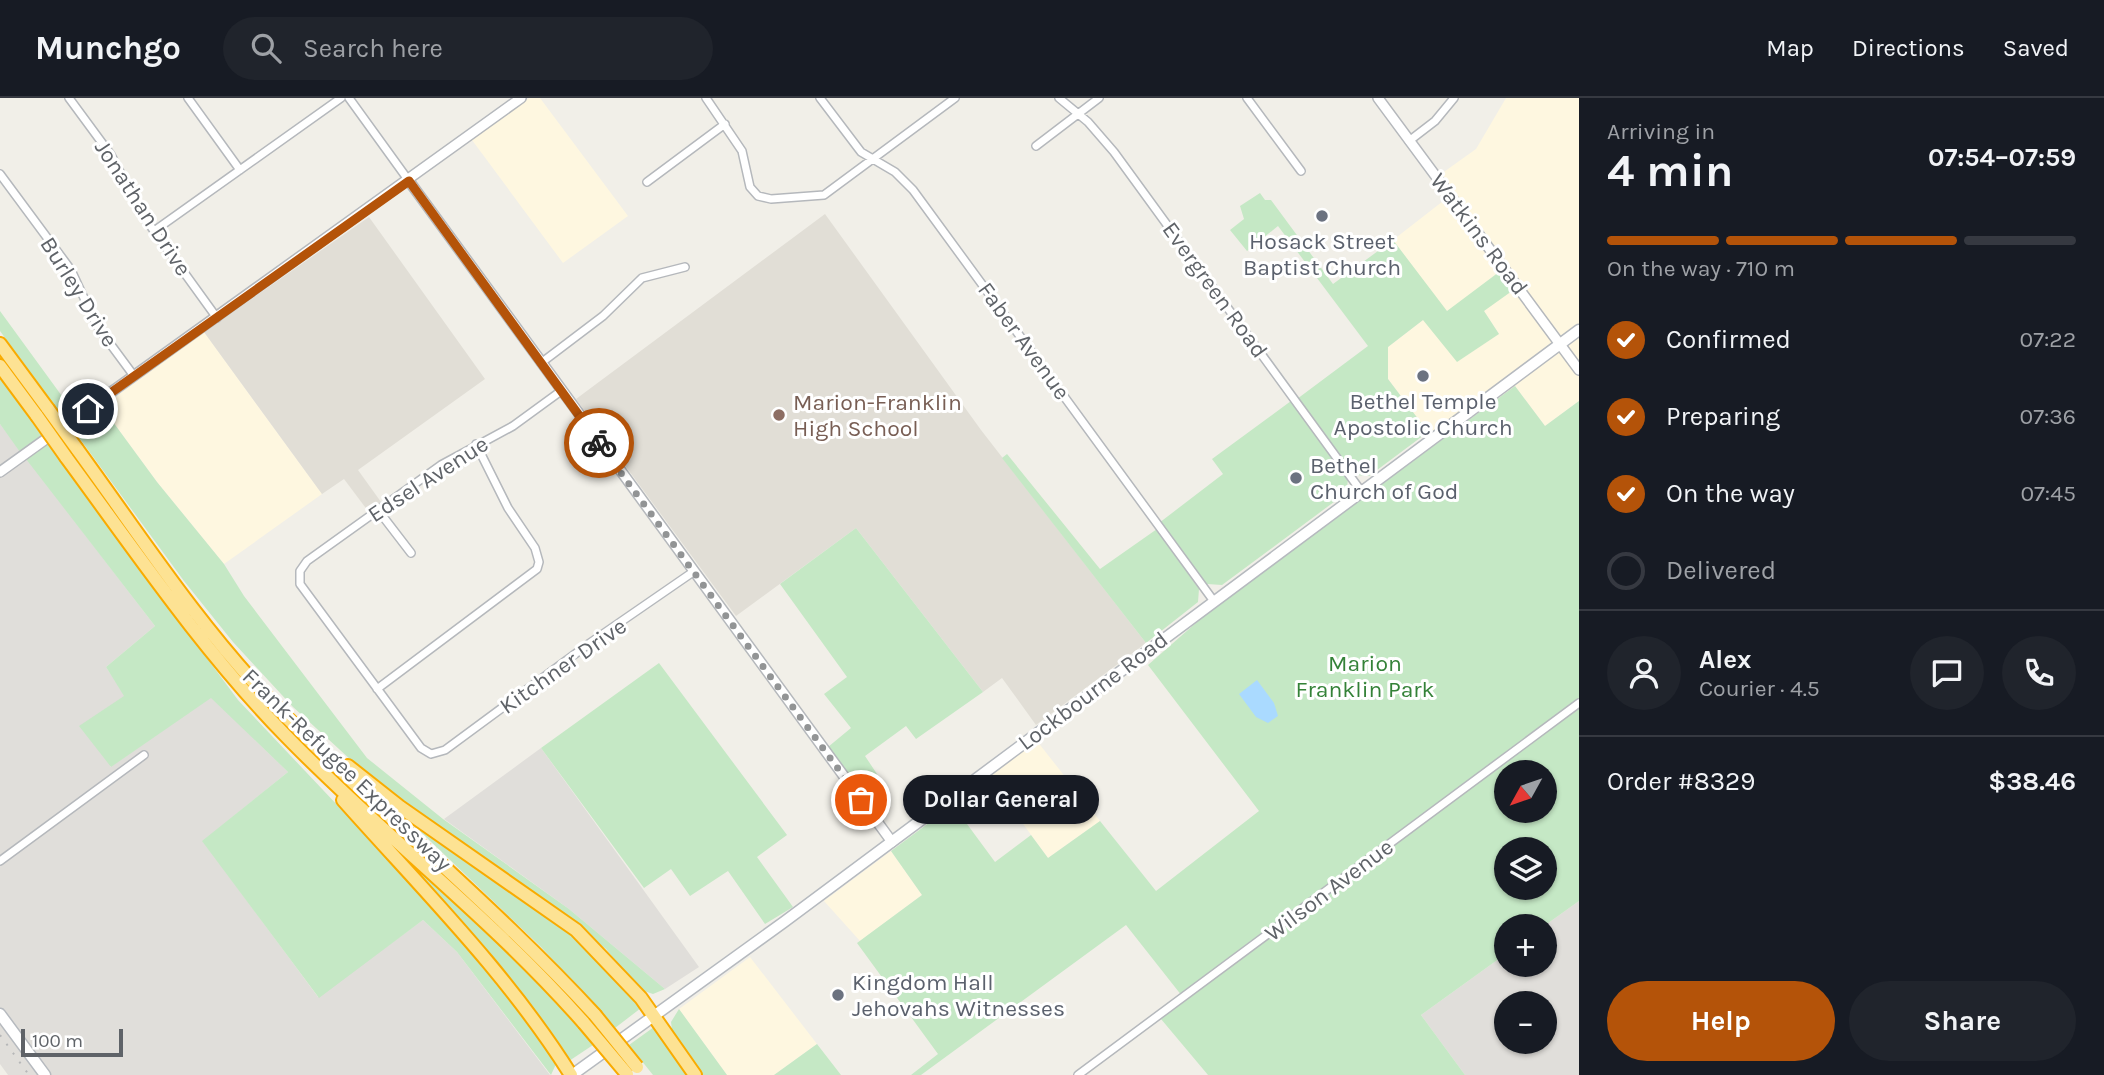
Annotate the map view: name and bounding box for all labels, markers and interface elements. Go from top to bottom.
search box [223,17,713,80]
text: Munchgo [35,29,181,67]
icon: search [247,29,285,67]
text: Search here [303,33,443,64]
text: Map [1766,34,1814,62]
text: Directions [1852,34,1965,62]
text: Saved [2003,34,2069,62]
text: Arriving in [1607,118,1715,145]
street label: Jonathan Drive [89,135,197,281]
text: 07:54–07:59 [1928,142,2076,173]
text: 4 min [1607,144,1733,198]
street label: Watkins Road [1424,168,1534,300]
marker: Hosack Street Baptist Church [1314,208,1330,224]
street label: Evergreen Road [1157,217,1273,363]
place label: Hosack Street Baptist Church [1243,228,1401,281]
street label: Burley Drive [35,232,123,352]
text: On the way · 710 m [1607,255,1795,282]
street label: Faber Avenue [972,277,1076,405]
icon: check [1607,321,1645,359]
text: Confirmed [1666,324,1791,355]
text: 07:22 [2020,326,2076,353]
marker: Bethel Temple Apostolic Church [1415,368,1431,384]
pin [58,379,118,439]
place label: Bethel Temple Apostolic Church [1333,388,1513,441]
place label: Marion-Franklin High School [793,389,962,442]
icon: home [69,390,107,428]
icon: check [1607,398,1645,436]
text: Preparing [1666,401,1780,432]
text: 07:36 [2020,403,2076,430]
marker: Marion-Franklin High School [771,407,787,423]
courier [564,408,634,478]
icon: bike [580,424,618,462]
street label: Edsel Avenue [363,430,493,528]
place label: Bethel Church of God [1310,452,1458,505]
marker: Bethel Church of God [1288,470,1304,486]
icon: check [1607,475,1645,513]
text: On the way [1666,478,1795,509]
text: 07:45 [2020,480,2076,507]
text: Delivered [1666,555,1776,586]
street label: Kitchner Drive [494,612,632,720]
street label: Lockbourne Road [1013,626,1173,756]
button: person [1607,636,1681,710]
button: chat [1910,636,1984,710]
button: phone [2002,636,2076,710]
text: Alex [1699,644,1751,675]
park label: Marion Franklin Park [1295,650,1435,703]
street label: Frank-Refugee Expressway [237,663,457,877]
text: Courier · 4.5 [1699,675,1820,702]
north arrow [1494,760,1558,822]
map controls [1494,760,1557,1054]
text: Order #8329 [1607,766,1755,797]
text: $38.46 [1988,766,2076,797]
pin [831,770,891,830]
callout: Dollar General [903,776,1099,824]
icon: bag [842,781,880,819]
text: Dollar General [924,786,1078,813]
street label: Wilson Avenue [1260,833,1398,947]
button: layers [1494,837,1557,900]
button: + [1494,914,1557,977]
place label: Kingdom Hall Jehovahs Witnesses [852,969,1065,1022]
button: Help [1607,981,1835,1061]
button: Share [1849,981,2076,1061]
marker: Kingdom Hall Jehovahs Witnesses [830,987,846,1003]
button: − [1494,991,1557,1054]
scale bar [21,1026,122,1058]
text: 100 m [32,1030,83,1052]

